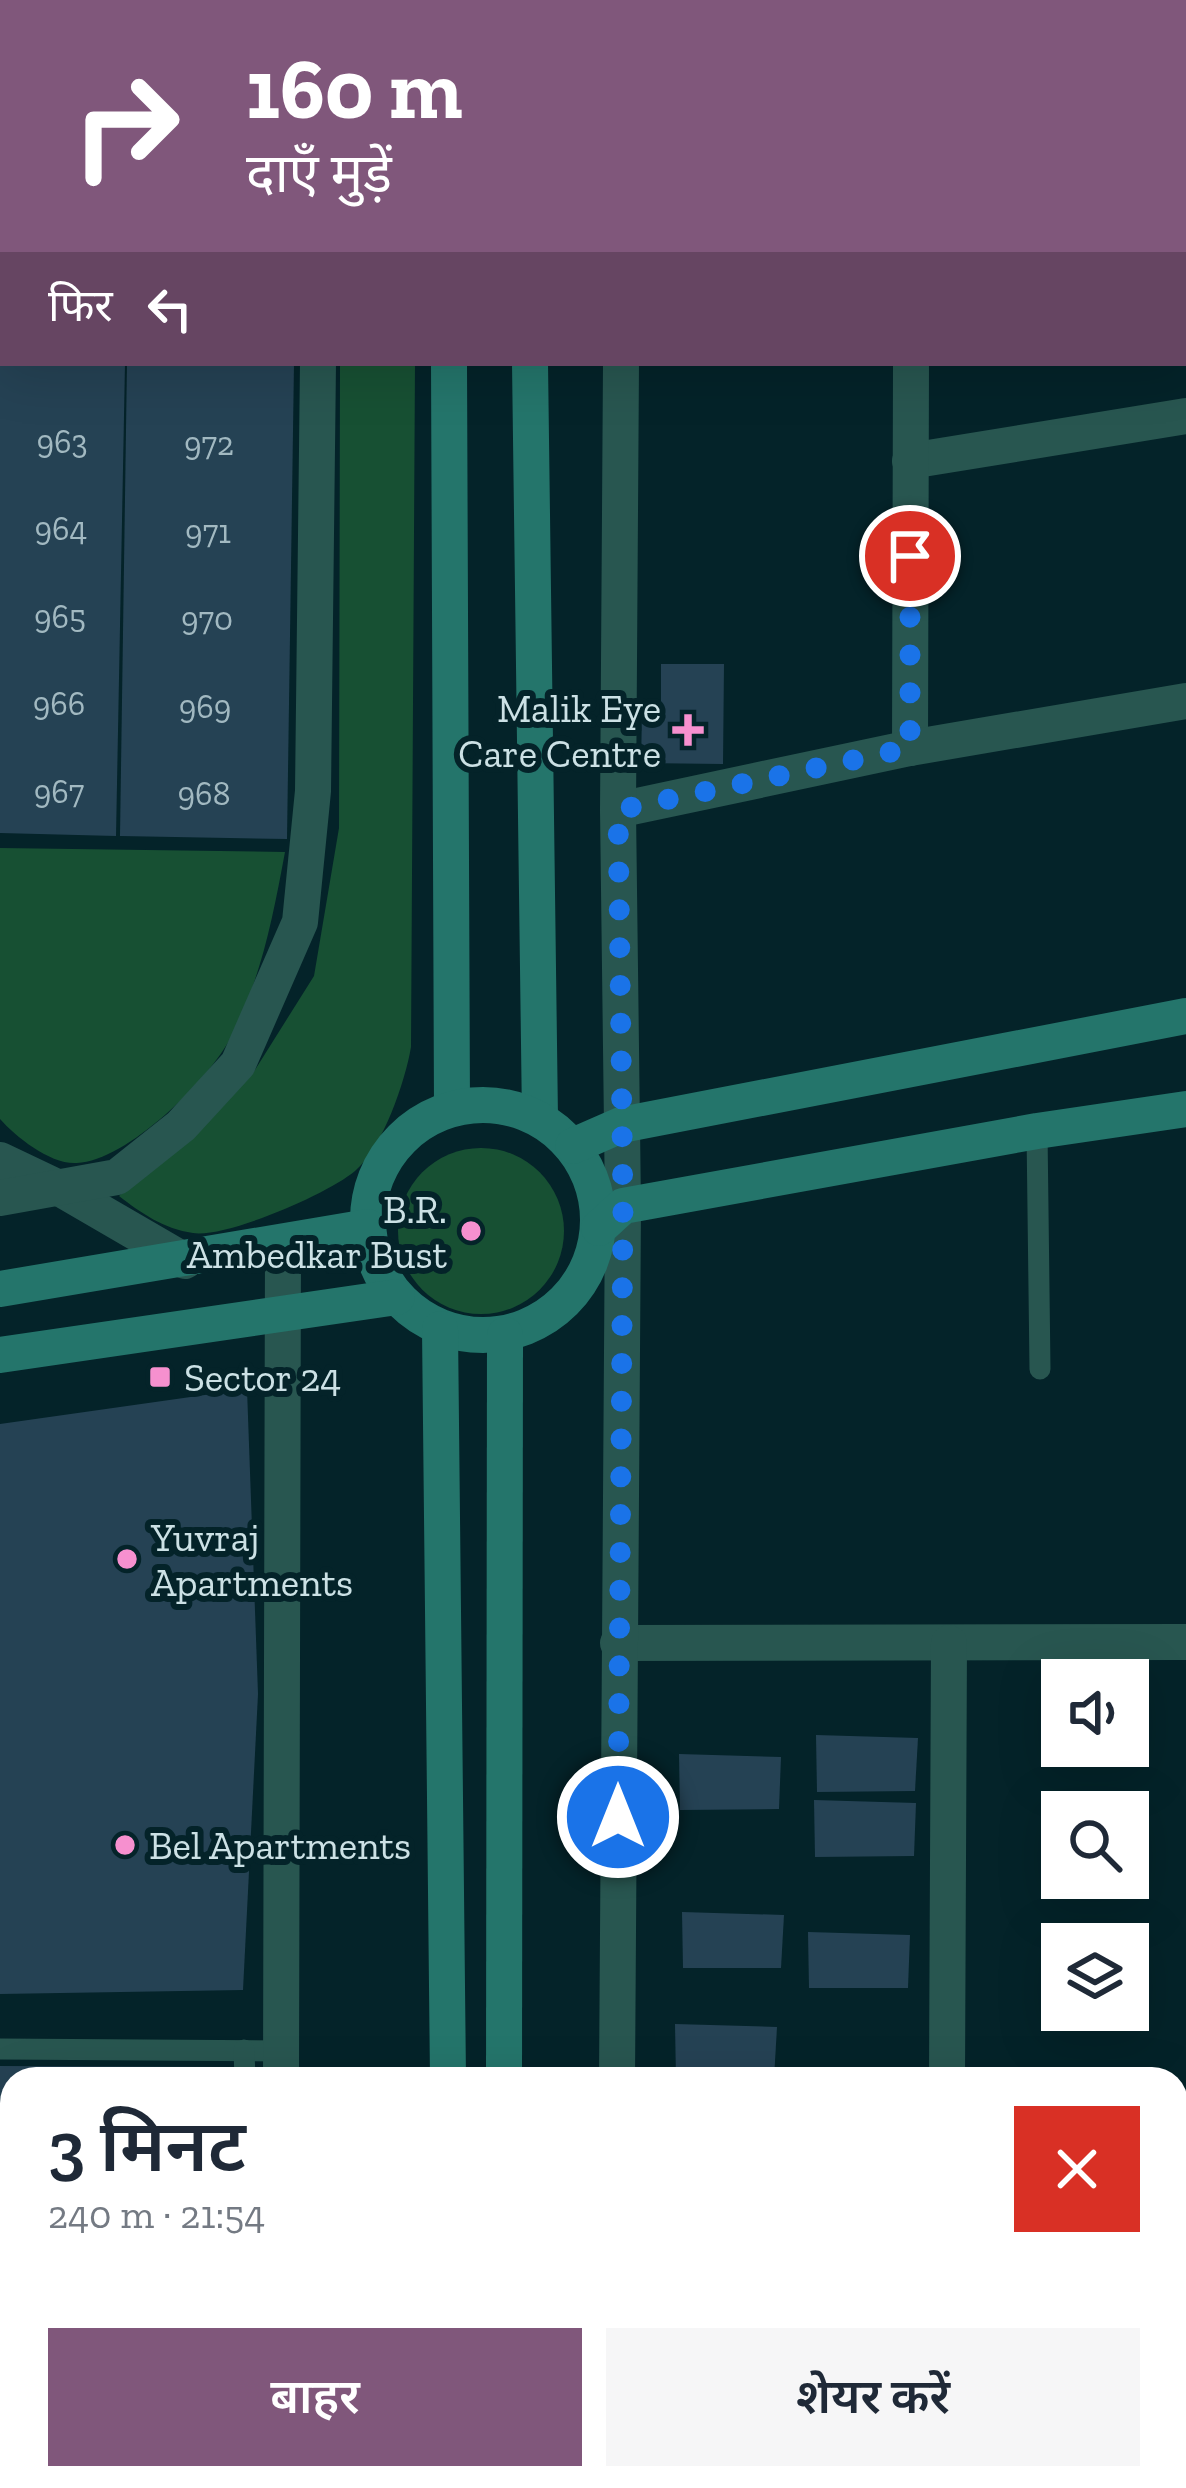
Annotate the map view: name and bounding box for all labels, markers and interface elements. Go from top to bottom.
text: 160 m [246,39,463,140]
icon: right [48,48,204,204]
text: दाएँ मुड़ें [246,141,392,206]
icon: left [137,276,203,342]
text: फिर [48,279,113,333]
house number: 963 [36,422,88,461]
house number: 972 [184,424,234,463]
pin [859,505,961,607]
house number: 964 [35,509,87,548]
house number: 971 [185,512,231,551]
icon: arrive [877,523,943,589]
house number: 965 [34,597,86,636]
house number: 970 [181,599,233,638]
house number: 966 [33,684,85,723]
place label: Malik Eye Care Centre [458,685,661,777]
house number: 969 [179,687,231,726]
marker: Malik Eye Care Centre [672,714,704,746]
house number: 967 [34,772,85,811]
house number: 968 [178,774,230,813]
place label: B.R. Ambedkar Bust [187,1186,448,1278]
marker: B.R. Ambedkar Bust [458,1218,484,1244]
place label: Sector 24 [184,1354,341,1401]
marker: Sector 24 [147,1364,173,1390]
place label: Yuvraj Apartments [150,1514,353,1606]
marker: Yuvraj Apartments [114,1546,140,1572]
map controls [1041,1659,1149,2031]
button: sound [1041,1659,1149,1767]
position arrow [555,1754,681,1880]
button: search [1041,1791,1149,1899]
place label: Bel Apartments [149,1822,411,1869]
marker: Bel Apartments [112,1832,138,1858]
button: layers [1041,1923,1149,2031]
text: 3 मिनट [48,2103,246,2189]
button: close [1014,2106,1140,2232]
text: 240 m · 21:54 [48,2191,265,2238]
button: बाहर [48,2328,582,2466]
button: शेयर करें [606,2328,1140,2466]

